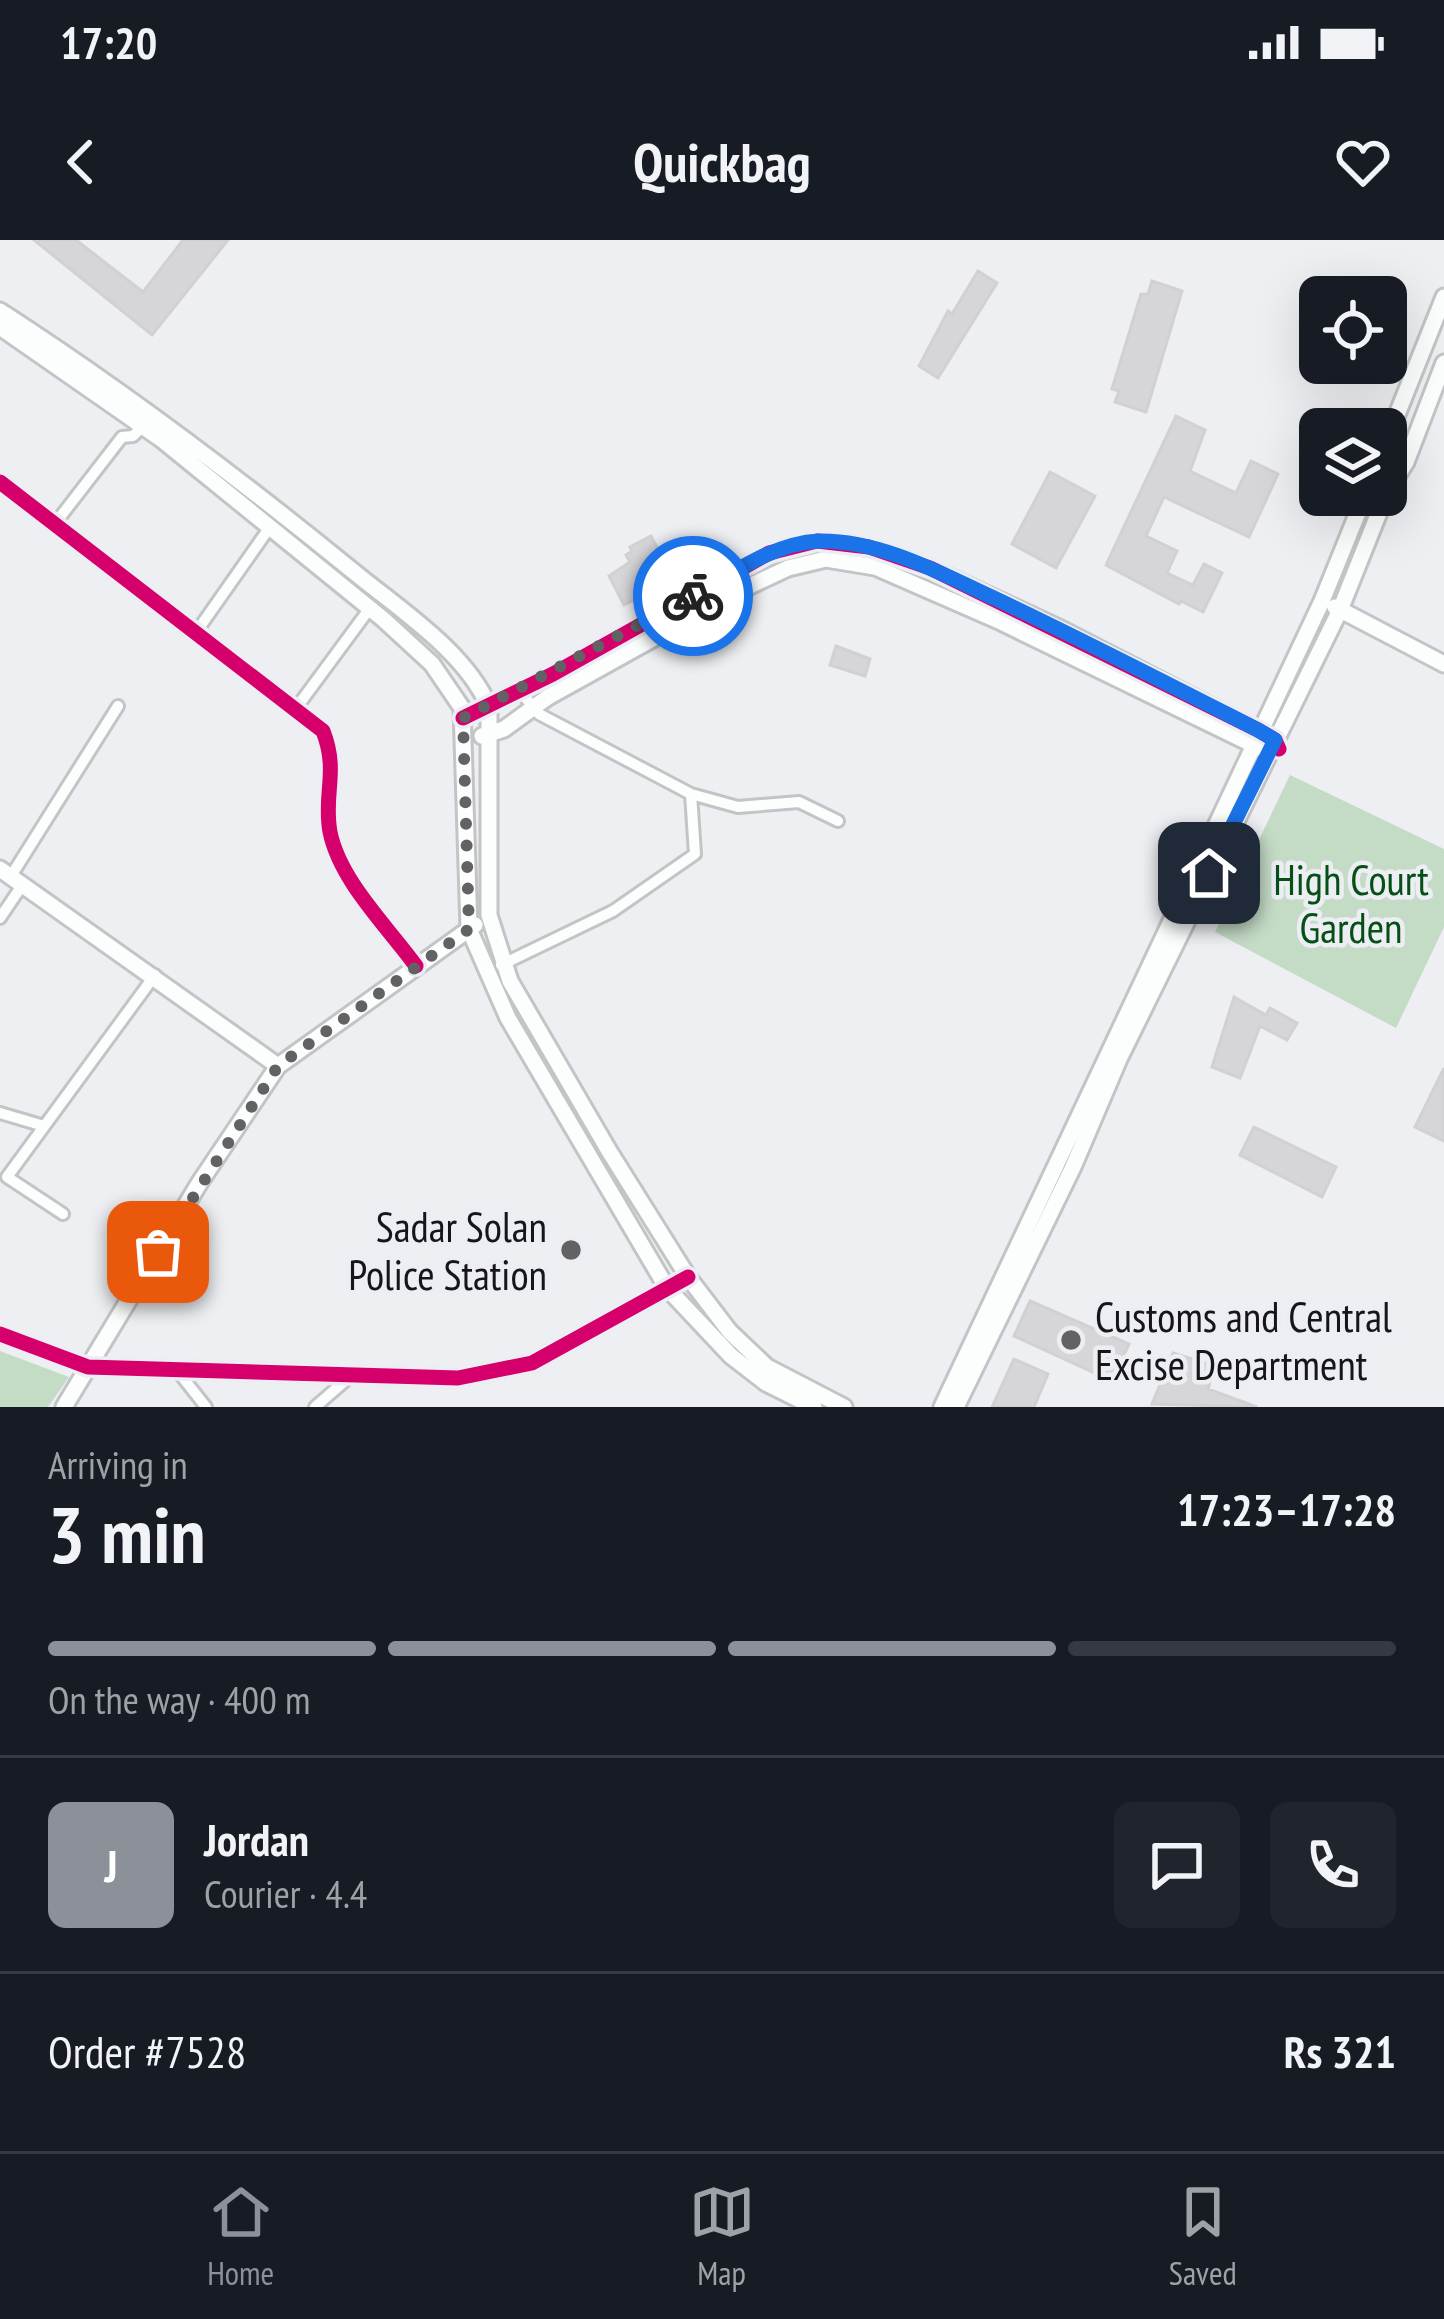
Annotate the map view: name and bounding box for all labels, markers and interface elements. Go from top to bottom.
text: 17:20 [60,13,157,71]
text: Quickbag [633,127,811,197]
icon: back [48,129,114,195]
icon: heart [1330,129,1396,195]
map controls [1299,276,1407,516]
button: locate [1299,276,1407,384]
button: layers [1299,408,1407,516]
courier [633,536,753,656]
icon: bike [660,563,726,629]
pin [1158,822,1260,924]
icon: home [1176,840,1242,906]
park label: High Court Garden [1273,852,1429,955]
place label: Sadar Solan Police Station [348,1199,547,1302]
pin [107,1201,209,1303]
icon: bag [125,1219,191,1285]
marker: Sadar Solan Police Station [558,1237,584,1263]
place label: Customs and Central Excise Department [1095,1289,1392,1392]
marker: Customs and Central Excise Department [1058,1327,1084,1353]
text: Arriving in [48,1439,188,1490]
text: 17:23–17:28 [1177,1480,1396,1538]
text: 3 min [48,1484,206,1585]
text: On the way · 400 m [48,1674,310,1725]
button: chat [1114,1802,1240,1928]
button: phone [1270,1802,1396,1928]
text: Jordan [204,1810,309,1868]
text: J [104,1836,118,1894]
text: Courier · 4.4 [204,1868,367,1919]
text: Order #7528 [48,2022,246,2080]
text: Rs 321 [1284,2022,1396,2080]
tab: Home [207,2179,274,2294]
tab: Map [689,2179,755,2294]
tab: Saved [1169,2179,1237,2294]

